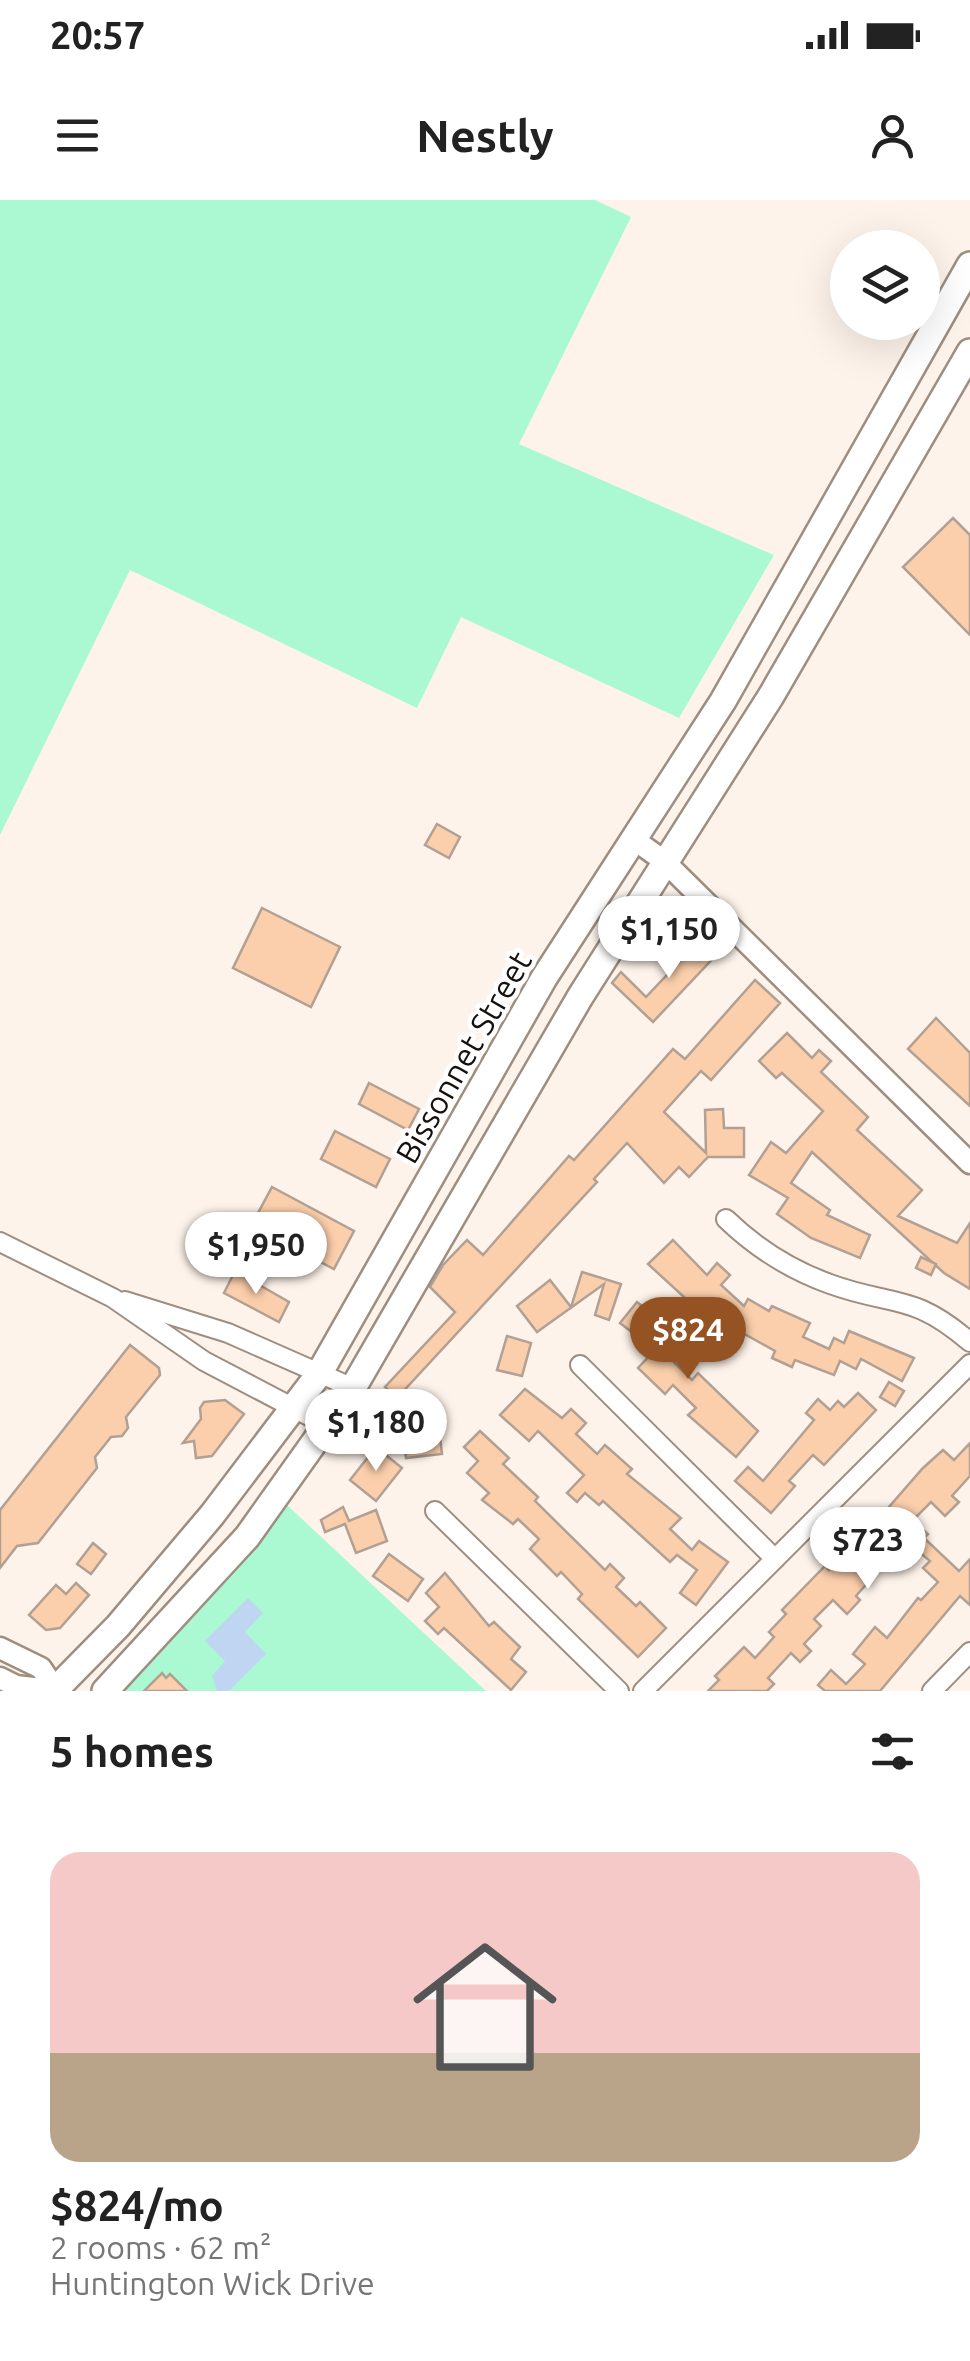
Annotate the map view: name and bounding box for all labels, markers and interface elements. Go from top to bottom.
text: 20:57 [50,14,145,56]
icon: menu [50,108,105,163]
icon: person [865,108,920,163]
text: Nestly [416,110,554,161]
map controls [830,230,940,340]
button: layers [830,230,940,340]
pin: $1,150 [588,896,750,981]
text: $1,150 [620,910,718,946]
street label: Bissonnet Street [388,945,538,1169]
pin: $1,950 [175,1212,337,1297]
text: $1,950 [207,1226,305,1262]
pin: $824 [629,1297,747,1382]
text: $824 [652,1311,724,1347]
pin: $1,180 [295,1389,457,1474]
text: $1,180 [327,1403,425,1439]
pin: $723 [809,1507,927,1592]
text: $723 [832,1521,904,1557]
icon: filters [865,1724,920,1779]
text: 5 homes [50,1728,214,1775]
icon: home [395,1917,575,2097]
text: $824/mo [50,2182,224,2229]
text: 2 rooms · 62 m² [50,2229,271,2265]
text: Huntington Wick Drive [50,2265,375,2301]

